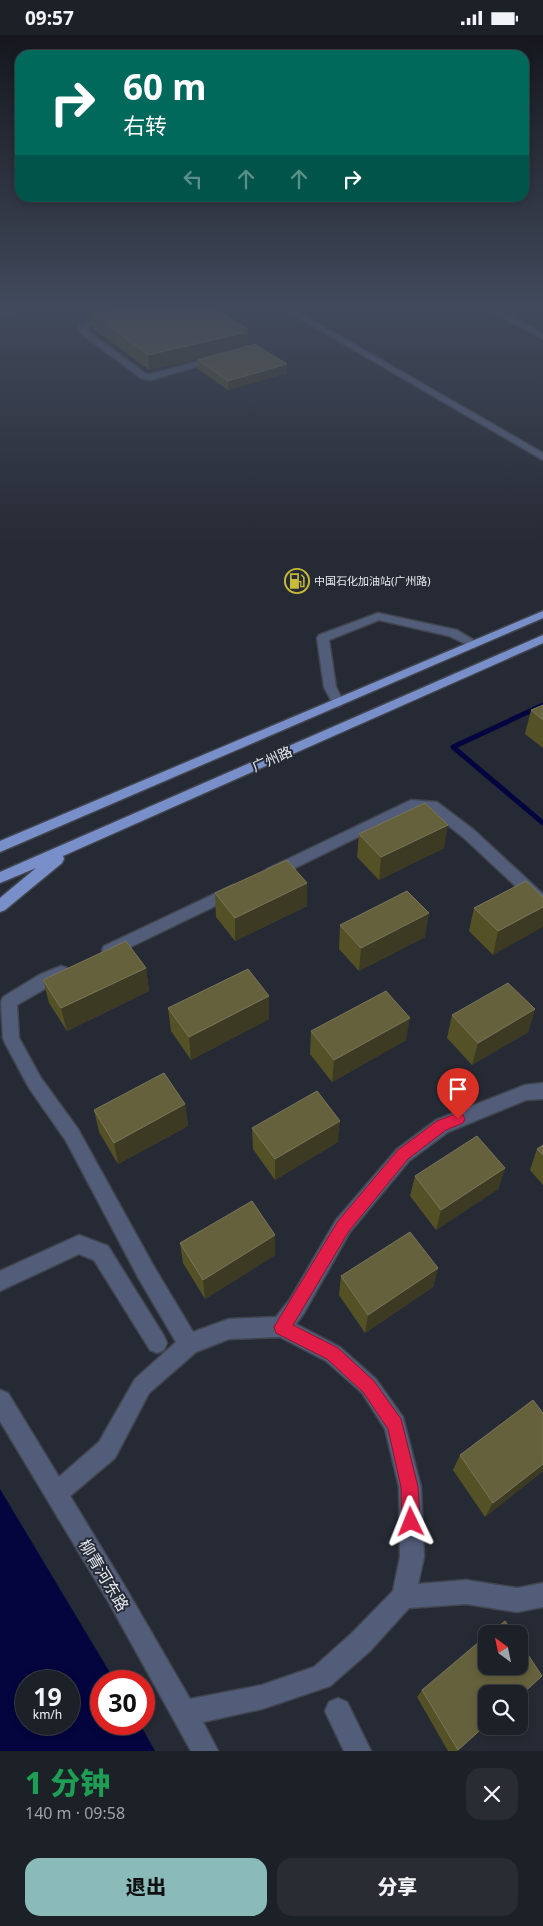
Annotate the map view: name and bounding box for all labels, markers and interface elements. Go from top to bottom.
text: 09:57 [25,5,74,31]
text: 60 m [123,63,206,110]
icon: right [40,70,105,135]
text: 右转 [123,110,167,140]
icon: left [179,165,207,193]
icon: ahead [232,165,260,193]
icon: ahead [285,165,313,193]
icon: right [338,165,366,193]
fuel station icon: 中国石化加油站(广州路) [284,568,310,594]
place label: 中国石化加油站(广州路) [314,573,431,588]
street label: 广州路 [249,741,295,776]
pin [437,1068,479,1119]
icon: arrive [444,1075,472,1103]
position arrow [384,1495,436,1547]
street label: 柳青河东路 [74,1535,134,1615]
north arrow [478,1625,528,1675]
map controls [478,1625,528,1735]
speed limit sign: 30 [90,1670,155,1735]
text: 19 [33,1679,62,1713]
button: search [478,1685,528,1735]
text: km/h [33,1706,62,1723]
text: 1 分钟 [25,1762,110,1803]
button: close [466,1768,518,1820]
text: 140 m · 09:58 [25,1802,125,1824]
button: 退出 [25,1858,267,1916]
button: 分享 [277,1858,518,1916]

